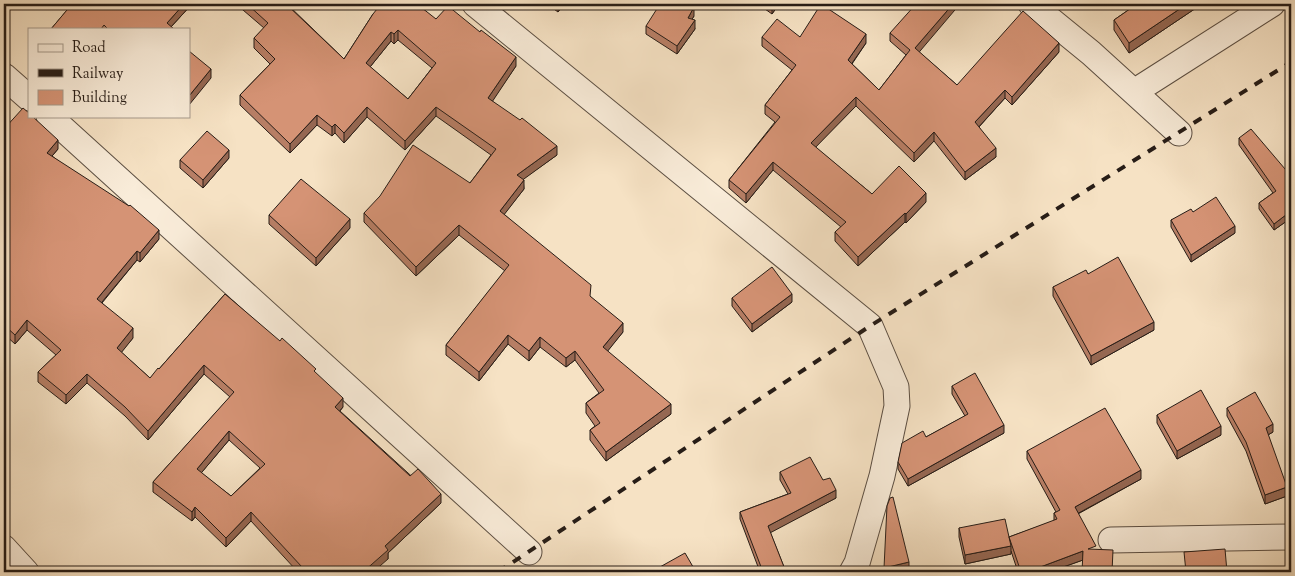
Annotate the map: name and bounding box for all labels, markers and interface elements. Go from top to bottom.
legend [28,28,190,118]
text: Road [72,38,106,59]
text: Railway [72,64,124,85]
text: Building [72,88,127,109]

